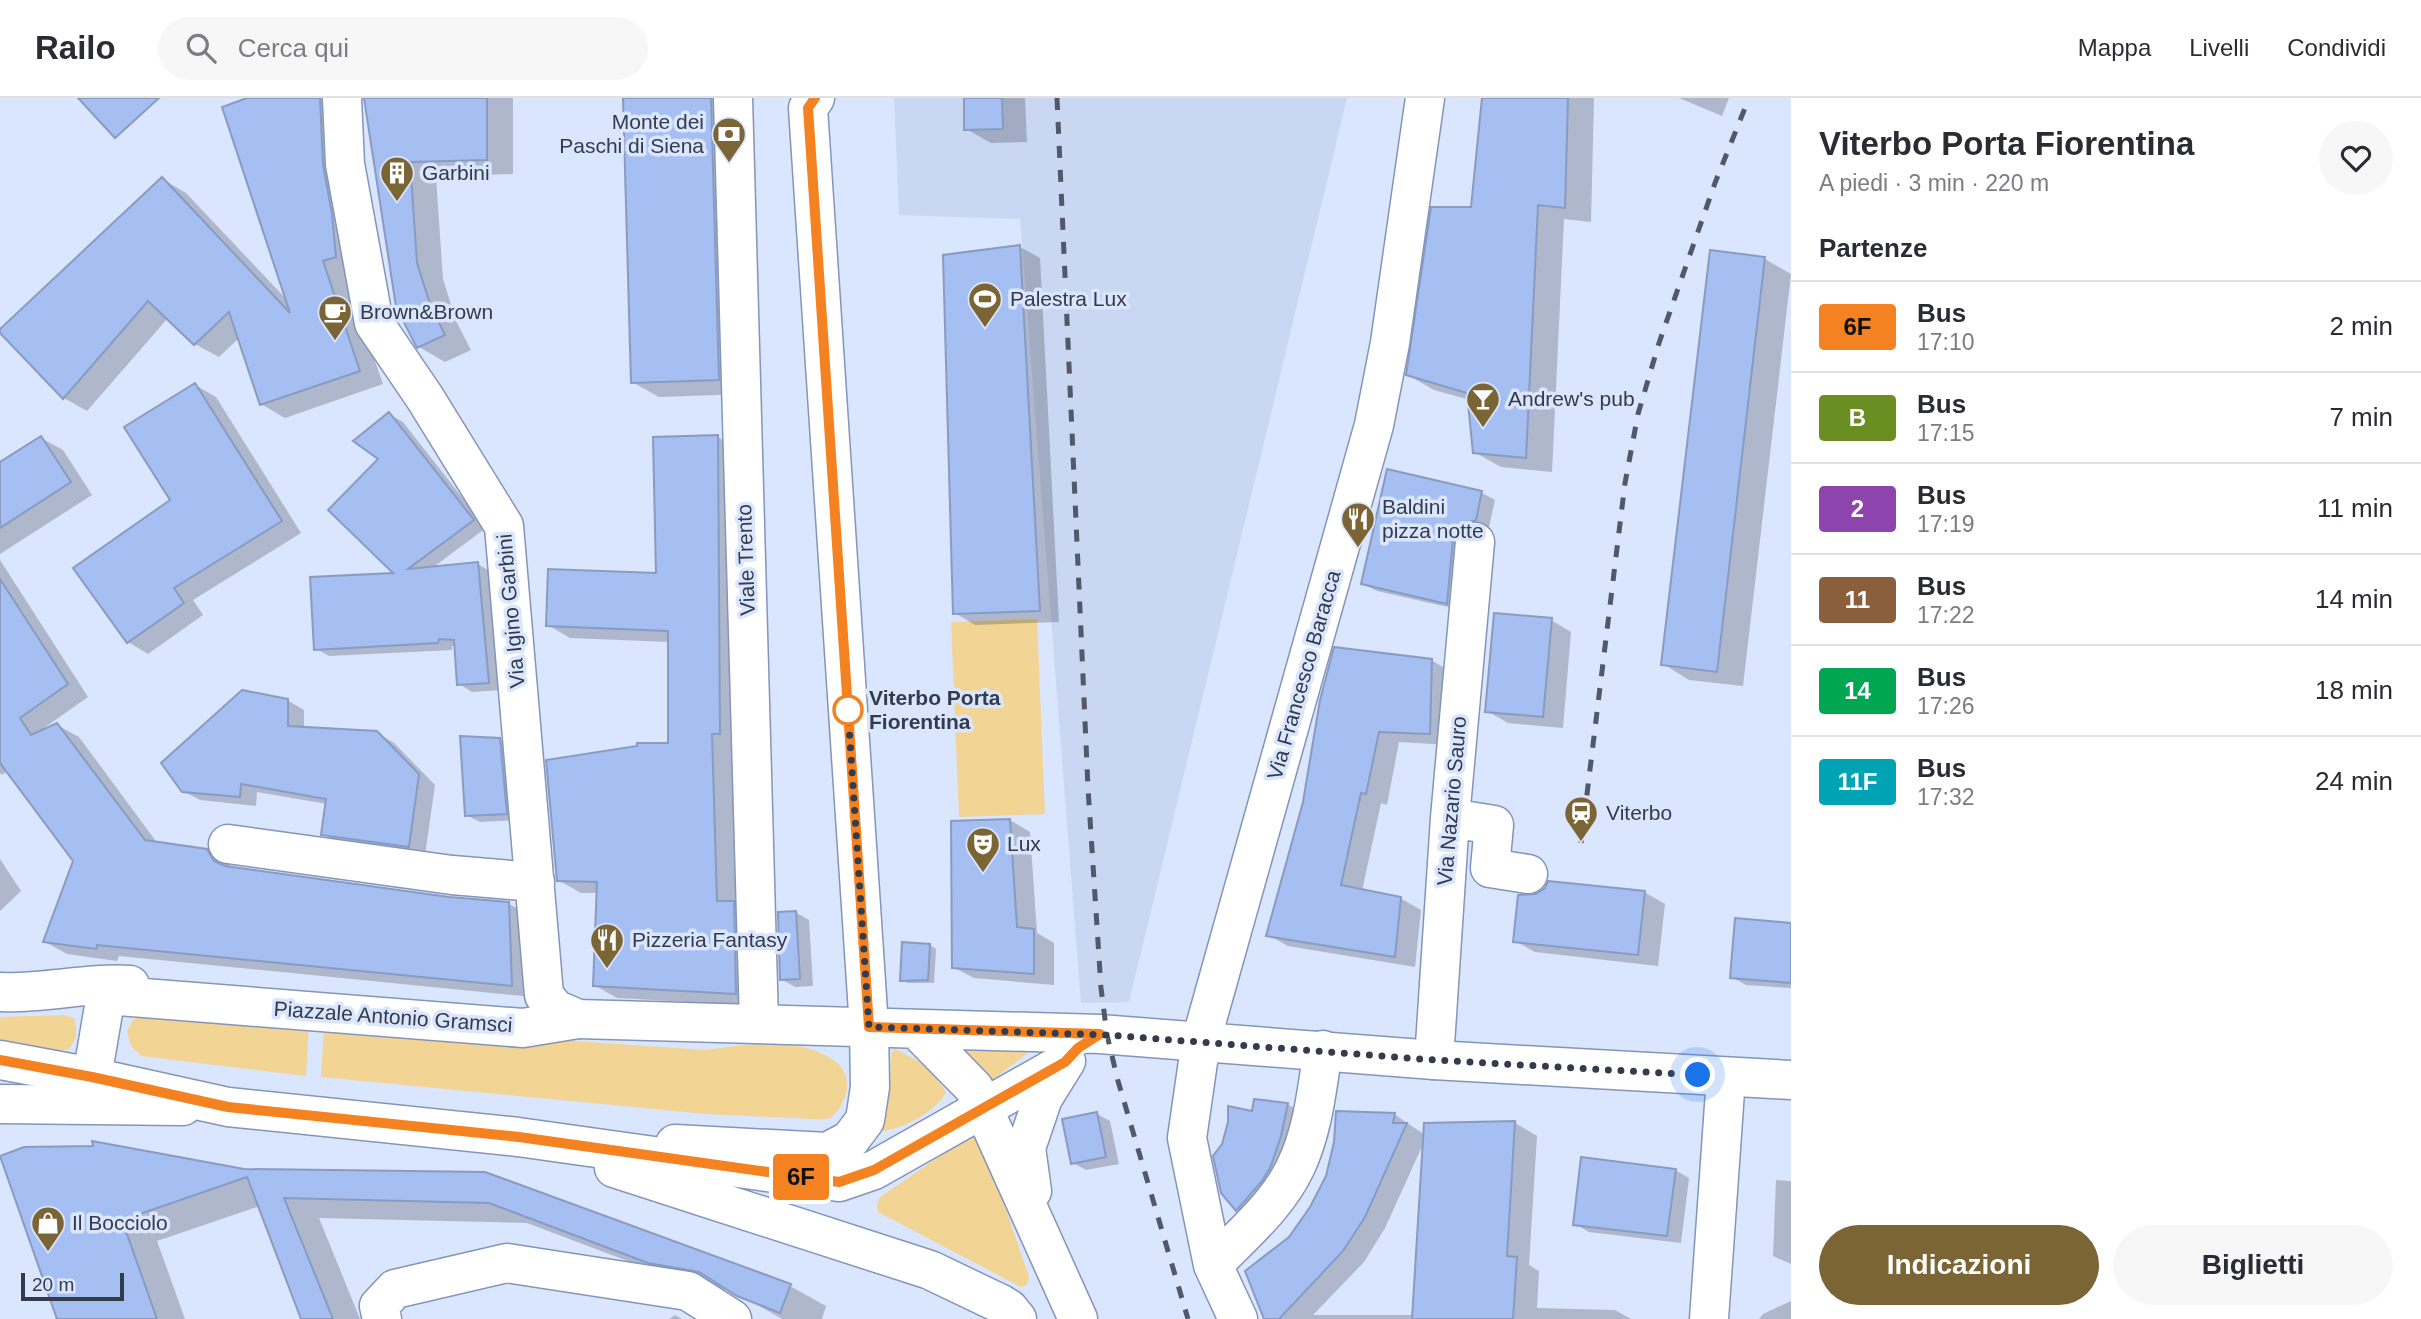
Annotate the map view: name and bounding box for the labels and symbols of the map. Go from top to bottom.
place label: Monte dei Paschi di Siena [559,110,704,157]
bank icon: Monte dei Paschi di Siena [710,115,748,164]
building icon: Garbini [378,154,416,203]
place label: Garbini [422,161,490,184]
sports icon: Palestra Lux [966,280,1004,329]
place label: Palestra Lux [1010,287,1127,310]
cafe icon: Brown&Brown [316,293,354,342]
place label: Brown&Brown [360,300,493,323]
bar icon: Andrew's pub [1464,380,1502,429]
place label: Andrew's pub [1508,387,1635,410]
place label: Baldini pizza notte [1382,495,1484,542]
restaurant icon: Baldini pizza notte [1339,500,1377,549]
street label: Viale Trento [732,504,759,616]
street label: Via Igino Garbini [492,533,529,689]
street label: Via Francesco Baracca [1263,567,1345,782]
place label: Viterbo Porta Fiorentina [869,686,1001,733]
marker: Viterbo Porta Fiorentina [833,695,863,725]
street label: Via Nazario Sauro [1433,715,1470,887]
station icon: Viterbo [1562,794,1600,843]
place label: Viterbo [1606,801,1672,824]
theatre icon: Lux [964,825,1002,874]
place label: Lux [1007,832,1041,855]
restaurant icon: Pizzeria Fantasy [588,921,626,970]
place label: Pizzeria Fantasy [632,928,788,951]
street label: Piazzale Antonio Gramsci [273,997,513,1036]
your location [1680,1057,1715,1092]
line badge: 6F [770,1154,832,1200]
shop icon: Il Bocciolo [29,1204,67,1253]
place label: Il Bocciolo [72,1211,168,1234]
scale bar [21,1270,124,1302]

